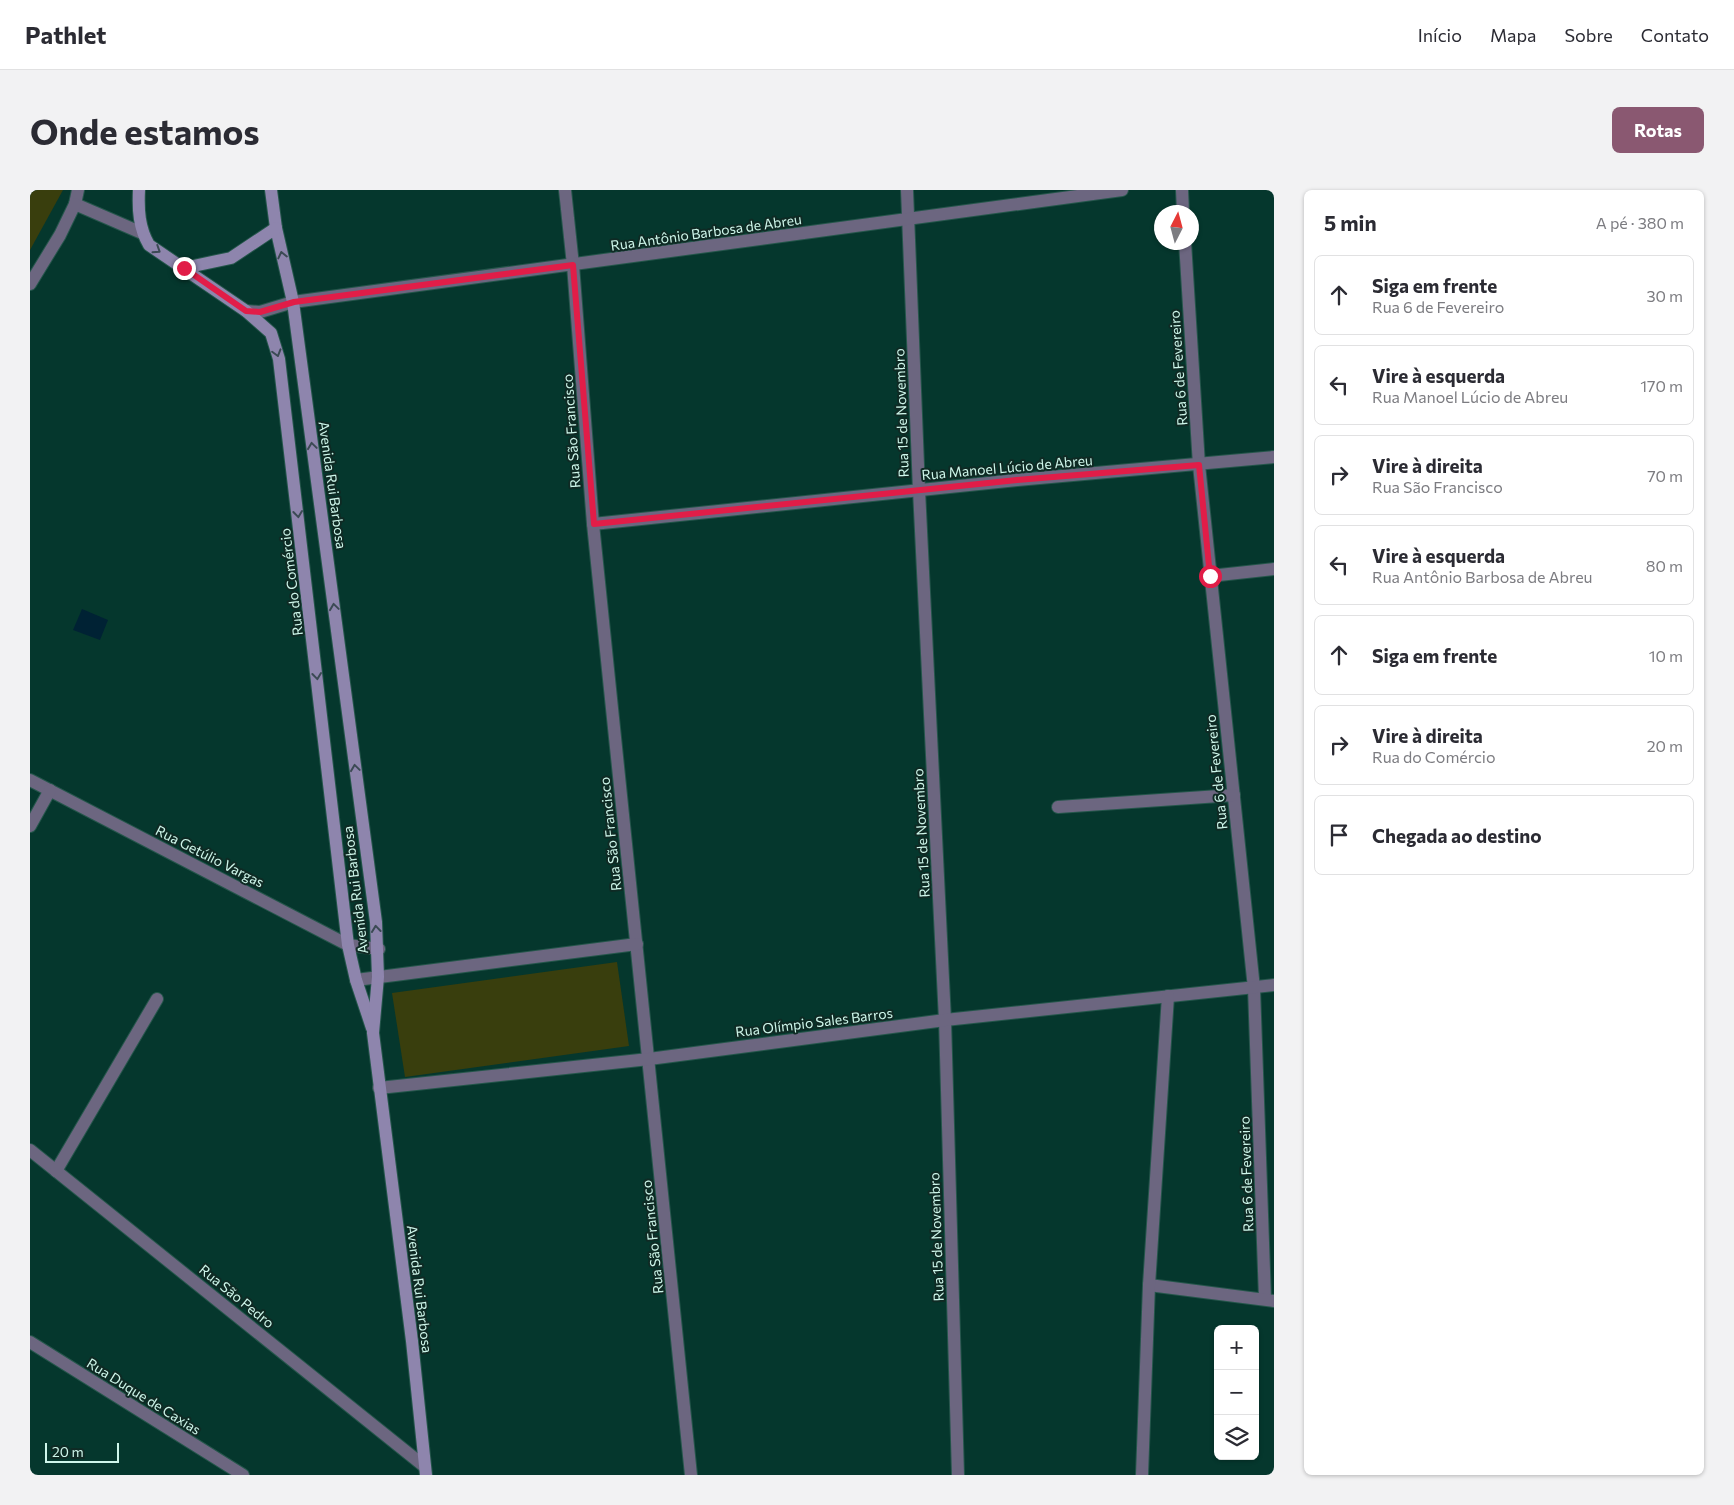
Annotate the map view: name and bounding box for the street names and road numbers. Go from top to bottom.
street label: Rua Antônio Barbosa de Abreu [609,210,803,254]
street label: Rua 6 de Fevereiro [1165,310,1191,426]
street label: Rua 15 de Novembro [890,348,912,478]
street label: Rua São Francisco [559,373,583,489]
street label: Avenida Rui Barbosa [316,420,350,550]
street label: Rua Manoel Lúcio de Abreu [921,451,1093,483]
street label: Rua do Comércio [276,527,306,637]
street label: Rua 6 de Fevereiro [1201,714,1231,830]
street label: Rua 15 de Novembro [909,768,933,898]
street label: Rua São Francisco [596,776,624,892]
street label: Rua Getúlio Vargas [153,821,267,891]
street label: Avenida Rui Barbosa [339,825,371,955]
street label: Rua Olímpio Sales Barros [734,1004,894,1040]
street label: Rua 6 de Fevereiro [1235,1116,1257,1232]
street label: Rua 15 de Novembro [925,1172,947,1302]
street label: Rua São Francisco [638,1179,666,1295]
street label: Avenida Rui Barbosa [404,1224,436,1354]
street label: Rua São Pedro [196,1261,278,1331]
street label: Rua Duque de Caxias [84,1354,204,1438]

